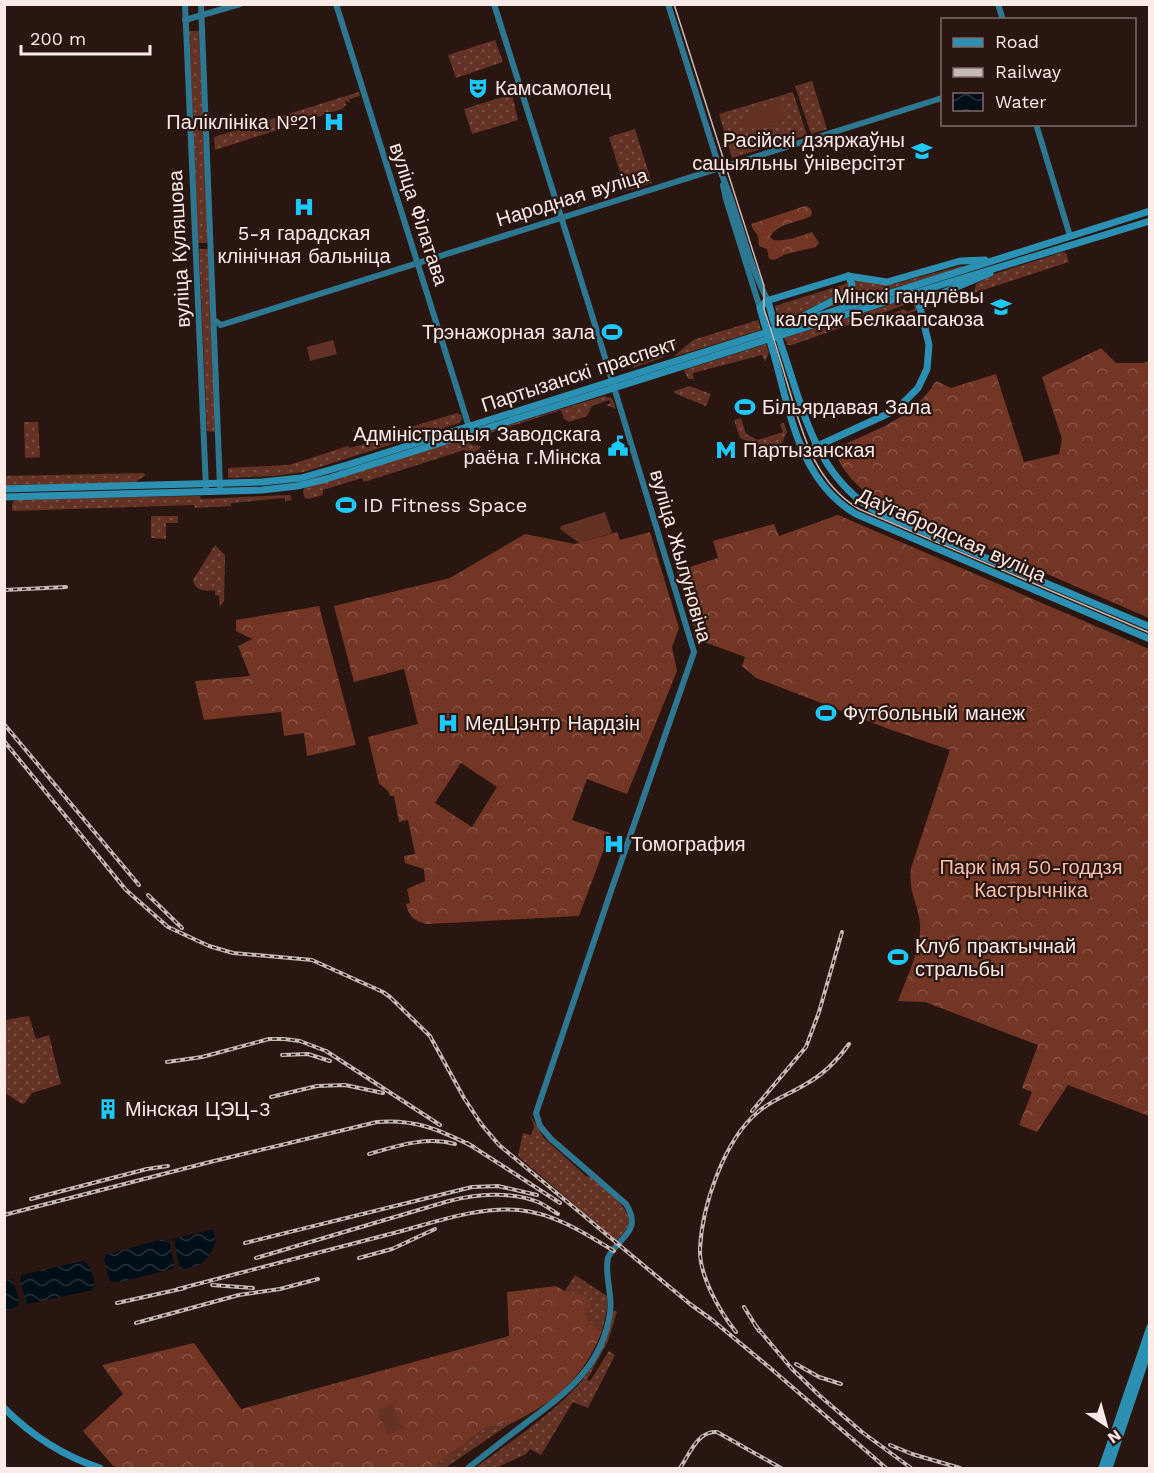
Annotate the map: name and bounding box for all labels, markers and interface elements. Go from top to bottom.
scale bar [21,18,150,56]
legend [941,18,1136,126]
text: 200 m [30,28,86,49]
text: Road [995,31,1039,52]
text: Railway [995,61,1062,82]
theatre icon: Камсамолец [466,76,490,100]
place label: Камсамолец [495,76,611,100]
text: Water [995,91,1047,112]
place label: Паліклініка №21 [166,110,317,134]
hospital icon: Паліклініка №21 [322,110,346,134]
place label: Расійскі дзяржаўны сацыяльны ўніверсітэт [692,128,905,175]
school or university icon: Расійскі дзяржаўны сацыяльны ўніверсітэт [910,139,934,163]
street label: вуліца Філатава [385,140,454,289]
street label: Народная вуліца [493,162,652,231]
street label: вуліца Куляшова [163,169,195,328]
hospital icon: 5-я гарадская клінічная бальніца [292,195,316,219]
place label: 5-я гарадская клінічная бальніца [217,221,391,268]
place label: Мінскі гандлёвы каледж Белкаапсаюза [776,284,985,331]
school or university icon: Мінскі гандлёвы каледж Белкаапсаюза [989,295,1013,319]
place label: Трэнажорная зала [422,320,596,344]
sports icon: Трэнажорная зала [600,320,624,344]
street label: Партызанскі праспект [478,331,680,417]
sports icon: Більярдавая Зала [733,395,757,419]
place label: Більярдавая Зала [762,395,932,419]
place label: Адміністрацыя Заводскага раёна г.Мінска [353,422,602,469]
public building icon: Адміністрацыя Заводскага раёна г.Мінска [606,434,630,458]
metro station icon: Партызанская [714,438,738,462]
place label: Партызанская [743,438,875,462]
street label: вуліца Жылуновіча [645,467,717,646]
street label: Даўгабродская вуліца [854,483,1051,588]
sports icon: ID Fitness Space [334,493,358,517]
place label: ID Fitness Space [363,493,527,517]
sports icon: Футбольный манеж [814,701,838,725]
place label: Футбольный манеж [843,701,1026,725]
hospital icon: МедЦэнтр Нардзін [436,711,460,735]
place label: МедЦэнтр Нардзін [465,711,640,735]
hospital icon: Томография [602,832,626,856]
place label: Томография [631,832,746,856]
park label: Парк імя 50-годдзя Кастрычніка [939,855,1123,902]
place label: Клуб практычнай стральбы [915,934,1076,981]
sports icon: Клуб практычнай стральбы [886,945,910,969]
building icon: Мінская ЦЭЦ-3 [96,1097,120,1121]
place label: Мінская ЦЭЦ-3 [125,1097,271,1121]
north arrow [1076,1395,1136,1455]
text: N [1104,1426,1125,1448]

